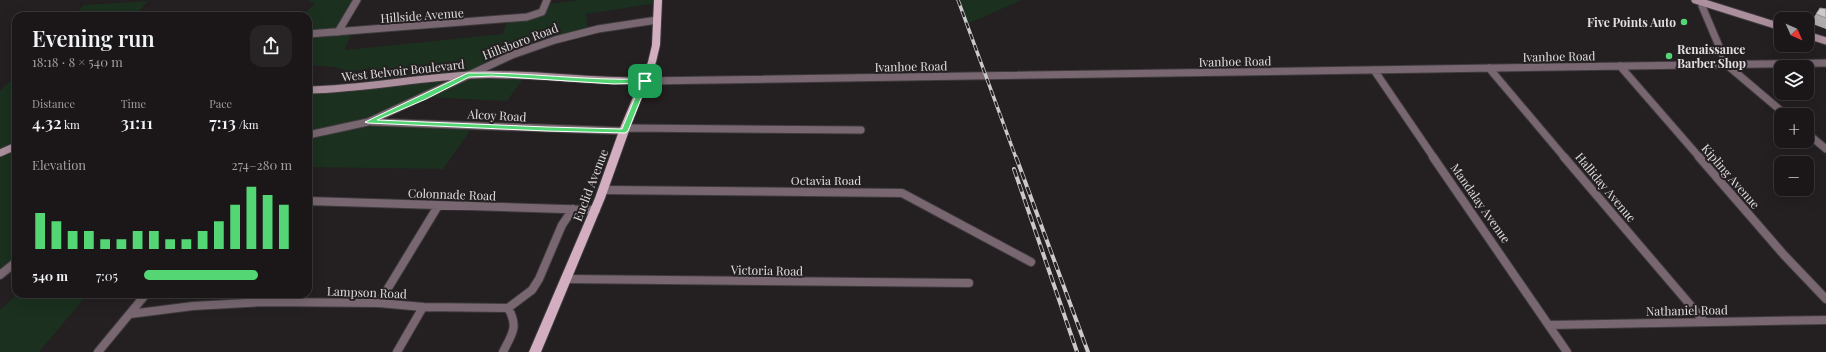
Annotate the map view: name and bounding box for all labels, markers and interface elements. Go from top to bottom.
street label: Hillside Avenue [380,4,464,26]
north arrow [1774,12,1814,52]
map controls [1774,12,1814,196]
place label: Five Points Auto [1587,14,1676,30]
marker: Five Points Auto [1679,17,1689,27]
street label: Hillsboro Road [480,19,560,63]
text: Evening run [32,23,155,53]
button: share [250,25,292,67]
place label: Renaissance Barber Shop [1677,41,1746,71]
street label: Ivanhoe Road [1522,47,1596,65]
marker: Renaissance Barber Shop [1664,51,1674,61]
street label: Ivanhoe Road [1198,52,1272,70]
text: 18:18 · 8 × 540 m [32,53,123,70]
street label: West Belvoir Boulevard [340,56,465,85]
street label: Ivanhoe Road [874,57,948,75]
button: layers [1774,60,1814,100]
pin [628,64,662,98]
icon: arrive [634,70,656,92]
text: Distance [32,96,75,111]
text: Time [121,96,146,111]
text: Pace [209,96,232,111]
street label: Alcoy Road [466,105,527,125]
button: + [1774,108,1814,148]
text: 4.32 [32,111,62,133]
text: 31:11 [121,111,153,133]
text: 7:13 [209,111,236,133]
text: km [62,117,80,132]
text: /km [236,117,259,132]
street label: Kipling Avenue [1698,140,1764,212]
street label: Euclid Avenue [569,147,611,223]
street label: Halliday Avenue [1572,149,1640,225]
text: Elevation [32,156,86,173]
text: 274–280 m [232,156,292,173]
button: − [1774,156,1814,196]
street label: Mandalay Avenue [1448,160,1514,246]
street label: Octavia Road [791,172,861,188]
street label: Colonnade Road [408,184,496,204]
street label: Victoria Road [730,261,803,279]
text: 540 m [32,267,68,284]
text: 7:05 [96,267,118,284]
street label: Lampson Road [327,283,407,301]
street label: Nathaniel Road [1646,301,1728,319]

